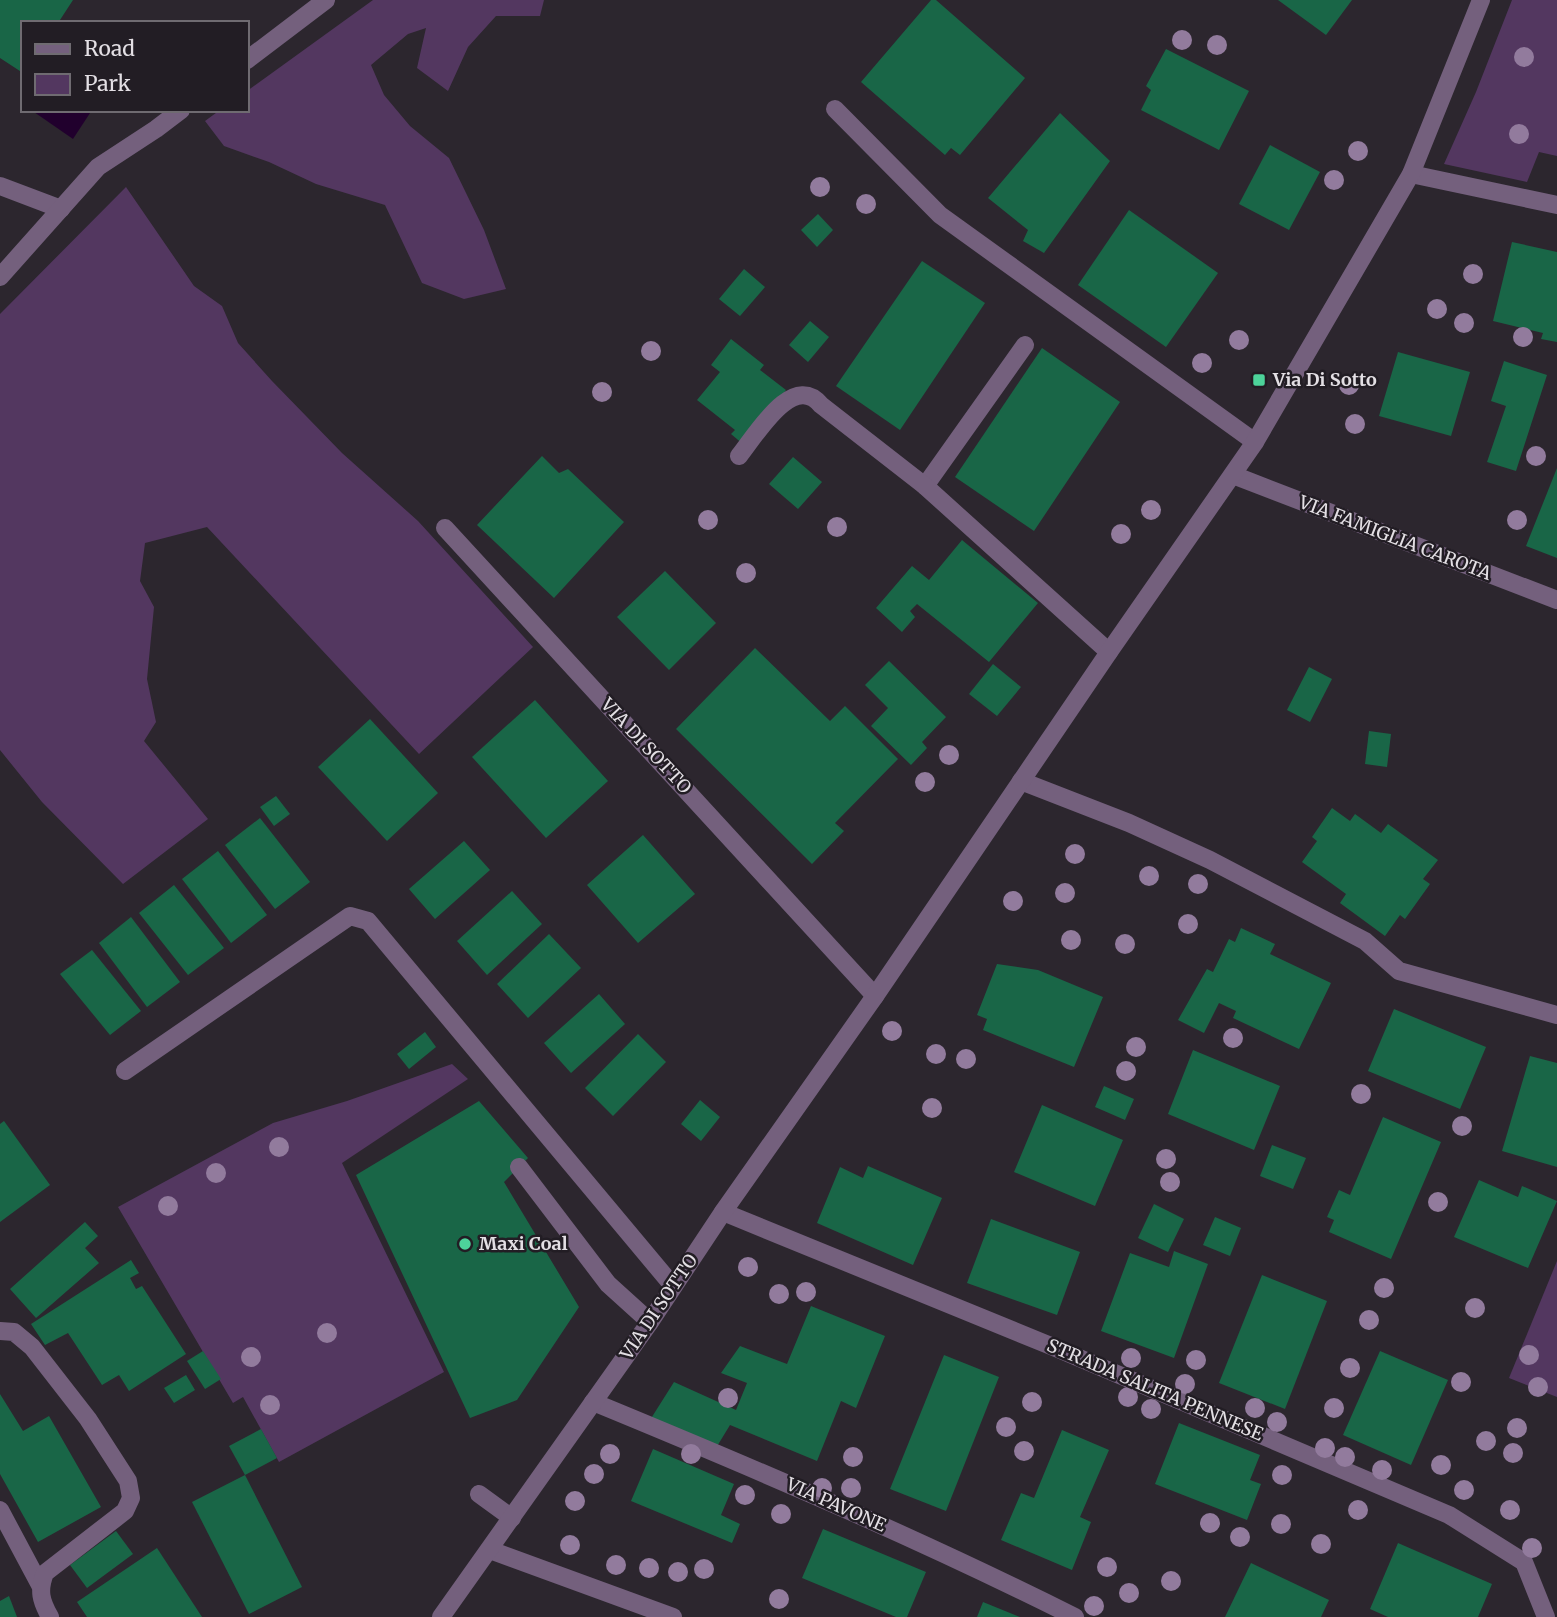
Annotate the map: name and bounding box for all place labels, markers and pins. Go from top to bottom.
place label: Via Di Sotto [1272,368,1377,391]
marker: Via Di Sotto [1251,372,1267,388]
place label: Maxi Coal [479,1232,568,1255]
marker: Maxi Coal [457,1236,473,1252]

